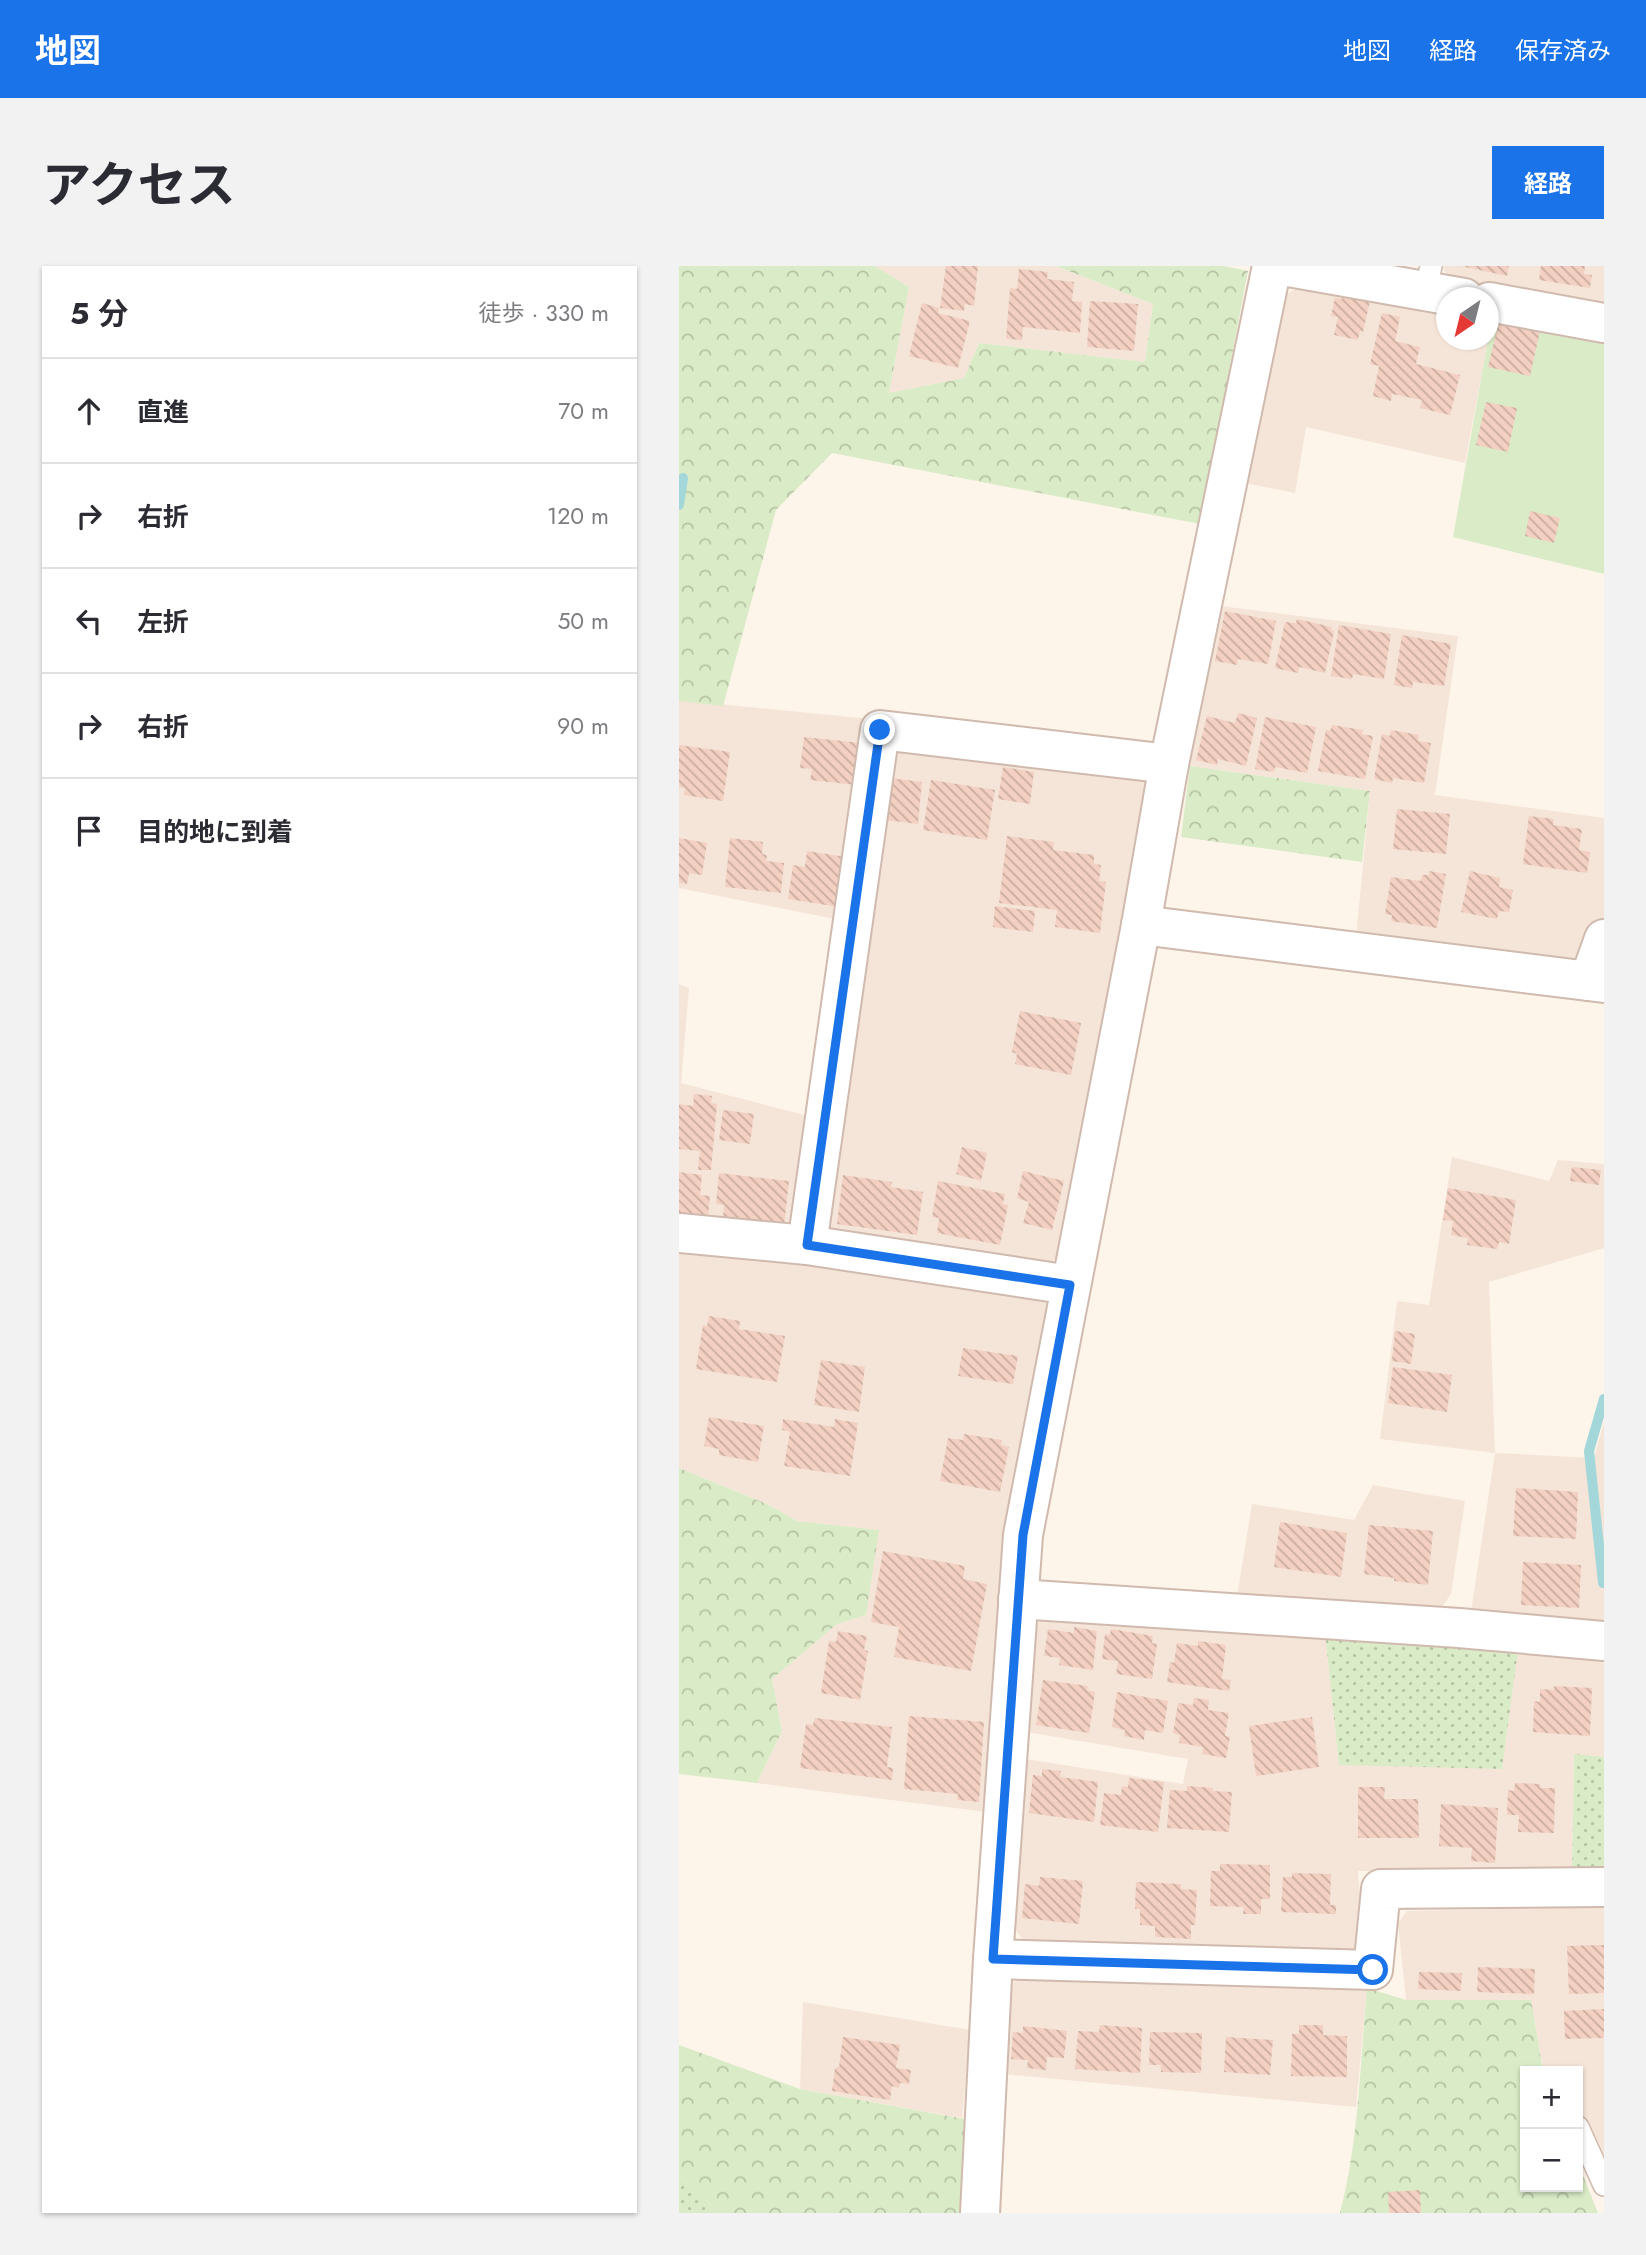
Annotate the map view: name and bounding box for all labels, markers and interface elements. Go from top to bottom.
text: 地図 [35,27,101,74]
text: 地図 [1343,33,1391,68]
text: 経路 [1429,33,1477,68]
text: 保存済み [1515,33,1611,68]
button: 経路 [1492,146,1604,219]
text: アクセス [42,150,236,220]
north arrow [1436,287,1499,350]
text: 5 分 [70,292,128,335]
text: 徒歩 · 330 m [479,296,609,330]
icon: ahead [70,392,108,430]
text: 直進 [137,393,189,431]
text: 70 m [558,394,609,428]
icon: right [70,497,108,535]
text: 右折 [137,498,189,536]
text: 120 m [547,499,609,533]
icon: left [70,602,108,640]
text: 左折 [137,603,189,641]
text: 50 m [557,604,609,638]
icon: right [70,707,108,745]
text: 右折 [137,708,189,746]
text: 90 m [557,709,609,743]
route end [864,714,895,745]
icon: arrive [70,812,108,850]
text: 目的地に到着 [137,813,293,851]
route start [1357,1954,1388,1985]
map controls [1520,2066,1583,2192]
button: + [1520,2066,1583,2129]
button: − [1520,2129,1583,2192]

